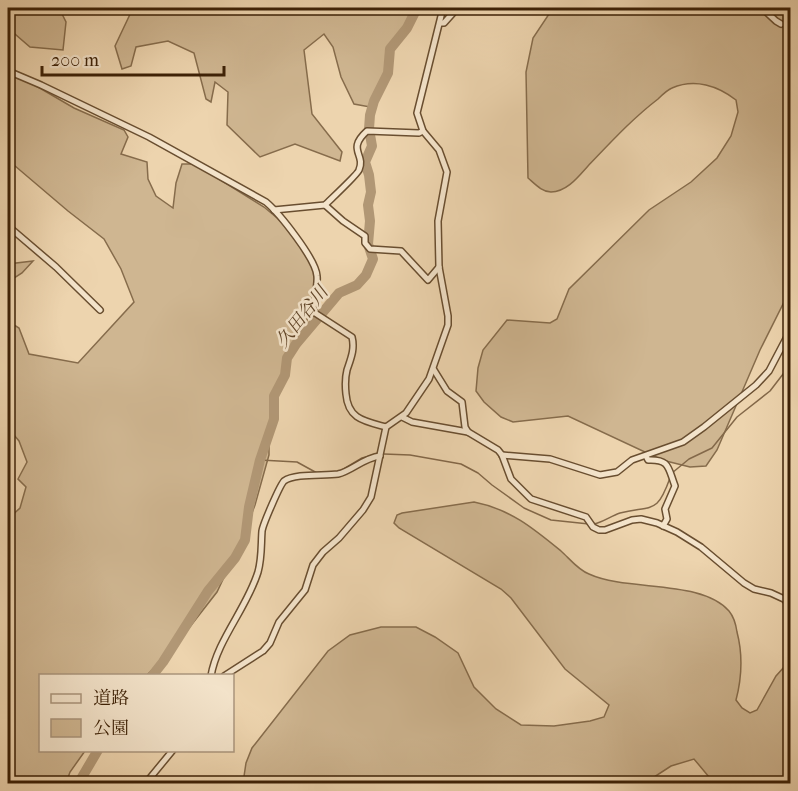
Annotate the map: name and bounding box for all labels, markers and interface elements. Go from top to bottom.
scale bar [42,39,224,77]
text: 200 m [51,50,99,71]
water label: 久田谷川 [272,281,334,352]
legend [39,674,234,752]
text: 道路 [93,688,129,709]
text: 公園 [93,718,129,739]

